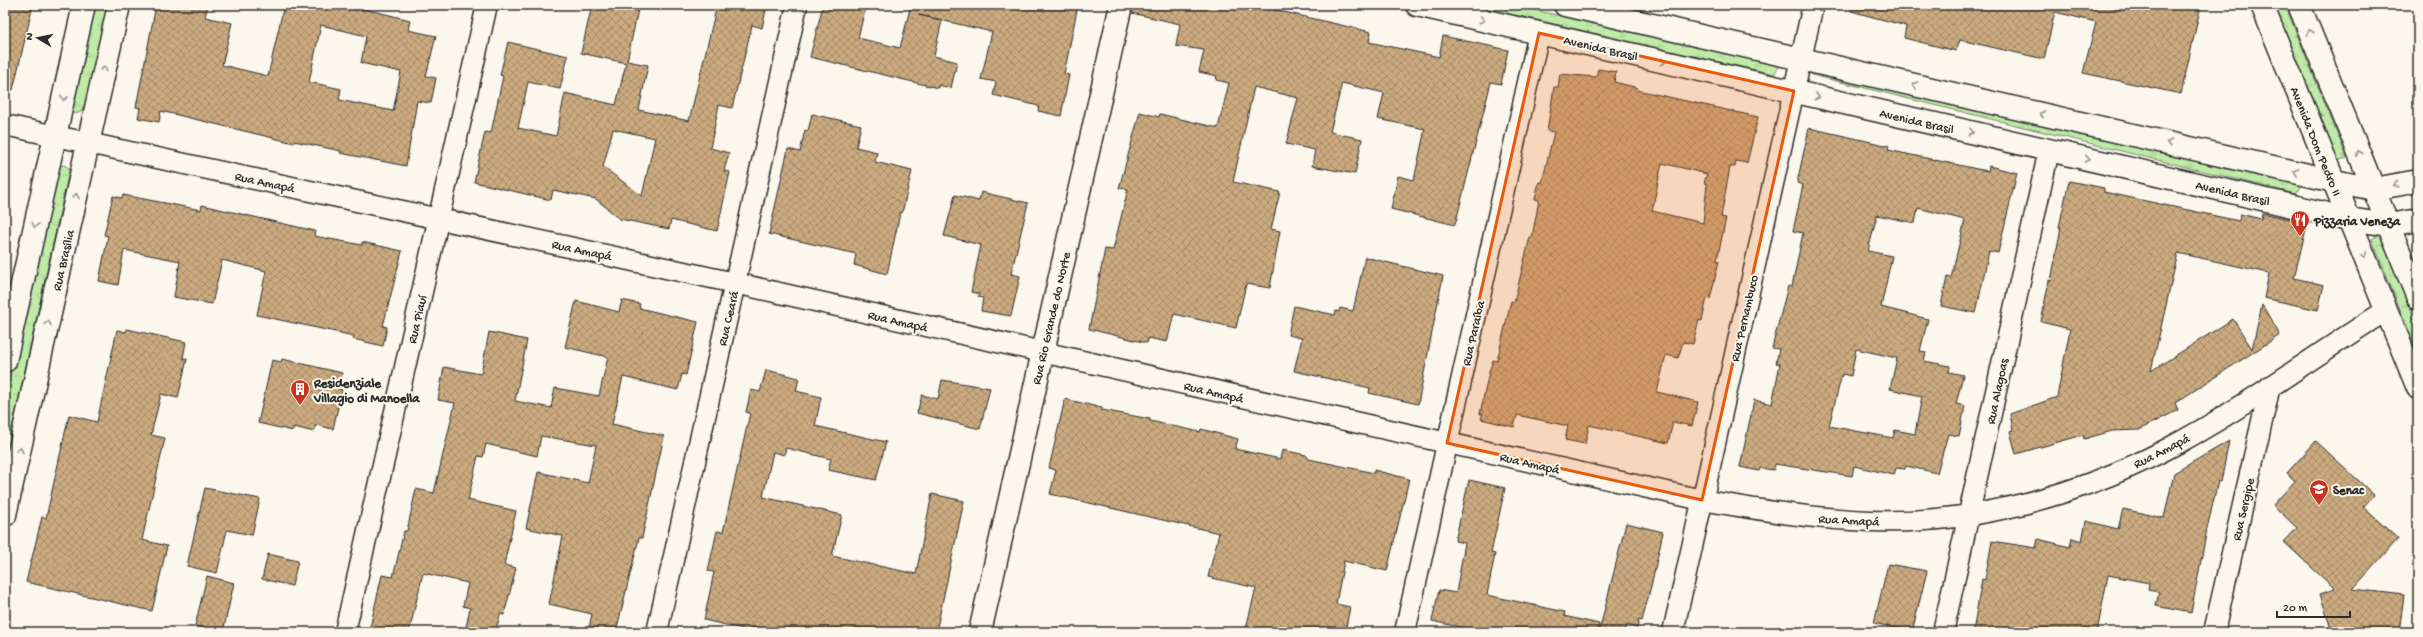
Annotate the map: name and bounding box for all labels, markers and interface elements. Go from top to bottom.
one-way arrow [1478,15,1485,24]
north arrow [18,18,58,58]
one-way arrow [2306,29,2314,36]
text: N [24,32,37,41]
street label: Avenida Brasil [1562,34,1639,65]
one-way arrow [1660,57,1667,65]
one-way arrow [100,66,108,73]
one-way arrow [1912,82,1919,90]
street label: Avenida Dom Pedro II [2286,85,2344,199]
one-way arrow [1814,92,1821,100]
one-way arrow [60,95,68,101]
street label: Avenida Brasil [1878,107,1955,138]
one-way arrow [2039,111,2045,119]
one-way arrow [1968,128,1975,136]
one-way arrow [2166,140,2172,148]
one-way arrow [2355,149,2363,156]
one-way arrow [2084,155,2090,163]
one-way arrow [2292,169,2299,177]
street label: Rua Amapá [233,170,297,197]
street label: Avenida Brasil [2194,179,2271,210]
one-way arrow [2393,180,2399,189]
one-way arrow [72,193,80,199]
restaurant icon: Pizzaria Veneza [2289,209,2311,237]
place label: Pizzaria Veneza [2313,215,2401,230]
one-way arrow [32,221,40,228]
street label: Rua Brasília [50,228,79,293]
street label: Rua Amapá [550,238,614,265]
street label: Rua Rio Grande do Norte [1030,251,1075,386]
one-way arrow [2359,251,2367,259]
street label: Rua Pernambuco [1728,274,1763,363]
street label: Rua Ceará [716,289,743,348]
street label: Rua Piauí [406,293,432,345]
street label: Rua Paraíba [1460,299,1489,368]
street label: Rua Amapá [866,308,930,337]
one-way arrow [43,320,51,326]
street label: Rua Alagoas [1984,356,2013,426]
place label: Residenziale Villagio di Manoella [313,377,420,407]
building icon: Residenziale Villagio di Manoella [289,378,311,406]
street label: Rua Amapá [1182,379,1246,408]
street label: Rua Amapá [2132,431,2193,473]
one-way arrow [15,447,23,453]
street label: Rua Amapá [1498,450,1562,479]
street label: Rua Sergipe [2230,476,2259,542]
school or university icon: Senac [2308,478,2330,506]
place label: Senac [2333,484,2365,499]
street label: Rua Amapá [1818,512,1880,531]
scale bar [2277,593,2350,619]
text: 20 m [2283,602,2308,616]

